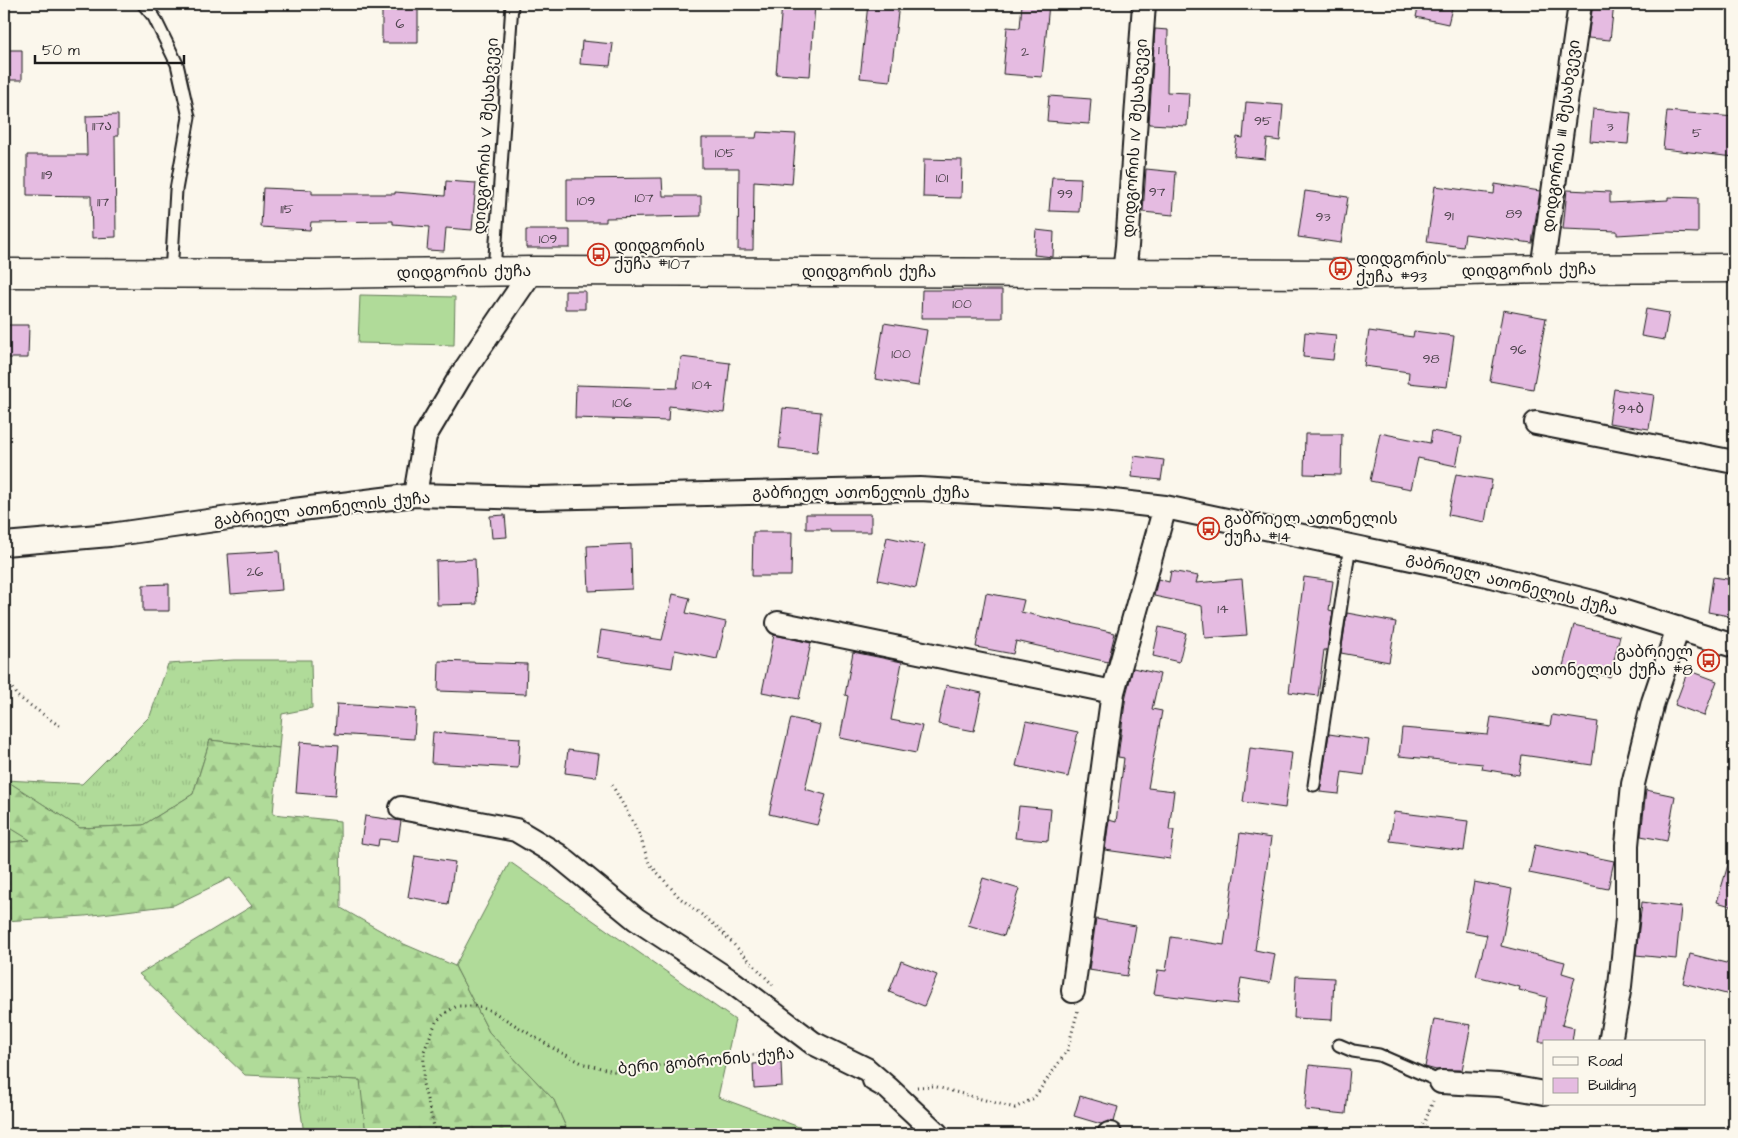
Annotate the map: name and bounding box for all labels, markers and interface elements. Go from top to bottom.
house number: 6 [396,14,405,34]
scale bar [35,32,184,64]
street label: დიდგორის V შესახვევი [468,37,504,235]
street label: დიდგორის IV შესახვევი [1117,38,1153,238]
street label: დიდგორის III შესახვევი [1537,38,1585,234]
text: 50 m [42,40,80,61]
house number: 1 [1158,40,1160,60]
house number: 2 [1021,42,1029,62]
house number: 1 [1168,98,1170,118]
house number: 95 [1254,111,1272,131]
house number: 117ა [92,116,112,136]
house number: 3 [1606,117,1614,137]
house number: 5 [1692,123,1702,143]
house number: 105 [715,143,735,163]
house number: 119 [41,165,53,185]
house number: 101 [936,168,948,188]
house number: 97 [1149,182,1166,202]
house number: 99 [1057,184,1073,204]
house number: 107 [634,188,654,208]
house number: 109 [577,191,595,211]
house number: 117 [97,192,109,212]
house number: 115 [280,199,294,219]
house number: 89 [1505,204,1523,224]
house number: 91 [1444,206,1454,226]
house number: 93 [1315,207,1331,227]
house number: 109 [539,229,557,249]
place label: დიდგორის ქუჩა #107 [614,235,705,275]
bus stop icon: დიდგორის ქუჩა #107 [586,243,610,267]
place label: დიდგორის ქუჩა #93 [1356,248,1447,288]
bus stop icon: დიდგორის ქუჩა #93 [1328,256,1352,280]
street label: დიდგორის ქუჩა [1462,258,1596,282]
street label: დიდგორის ქუჩა [397,260,531,284]
street label: დიდგორის ქუჩა [802,261,936,283]
house number: 100 [952,294,972,314]
house number: 96 [1510,340,1527,360]
house number: 100 [891,344,911,364]
house number: 98 [1422,349,1440,369]
house number: 104 [692,375,713,395]
house number: 106 [612,393,632,413]
house number: 94ბ [1618,399,1644,419]
street label: გაბრიელ ათონელის ქუჩა [752,482,970,504]
street label: გაბრიელ ათონელის ქუჩა [213,487,431,531]
place label: გაბრიელ ათონელის ქუჩა #14 [1224,508,1398,548]
bus stop icon: გაბრიელ ათონელის ქუჩა #14 [1196,516,1220,540]
street label: გაბრიელ ათონელის ქუჩა [1404,547,1620,621]
house number: 26 [247,562,264,582]
house number: 14 [1217,599,1229,619]
place label: გაბრიელ ათონელის ქუჩა #8 [1531,641,1693,681]
bus stop icon: გაბრიელ ათონელის ქუჩა #8 [1697,649,1721,673]
legend [1543,1040,1706,1106]
street label: ბერი გობრონის ქუჩა [617,1042,795,1080]
text: Road [1588,1051,1623,1072]
text: Building [1588,1075,1636,1097]

